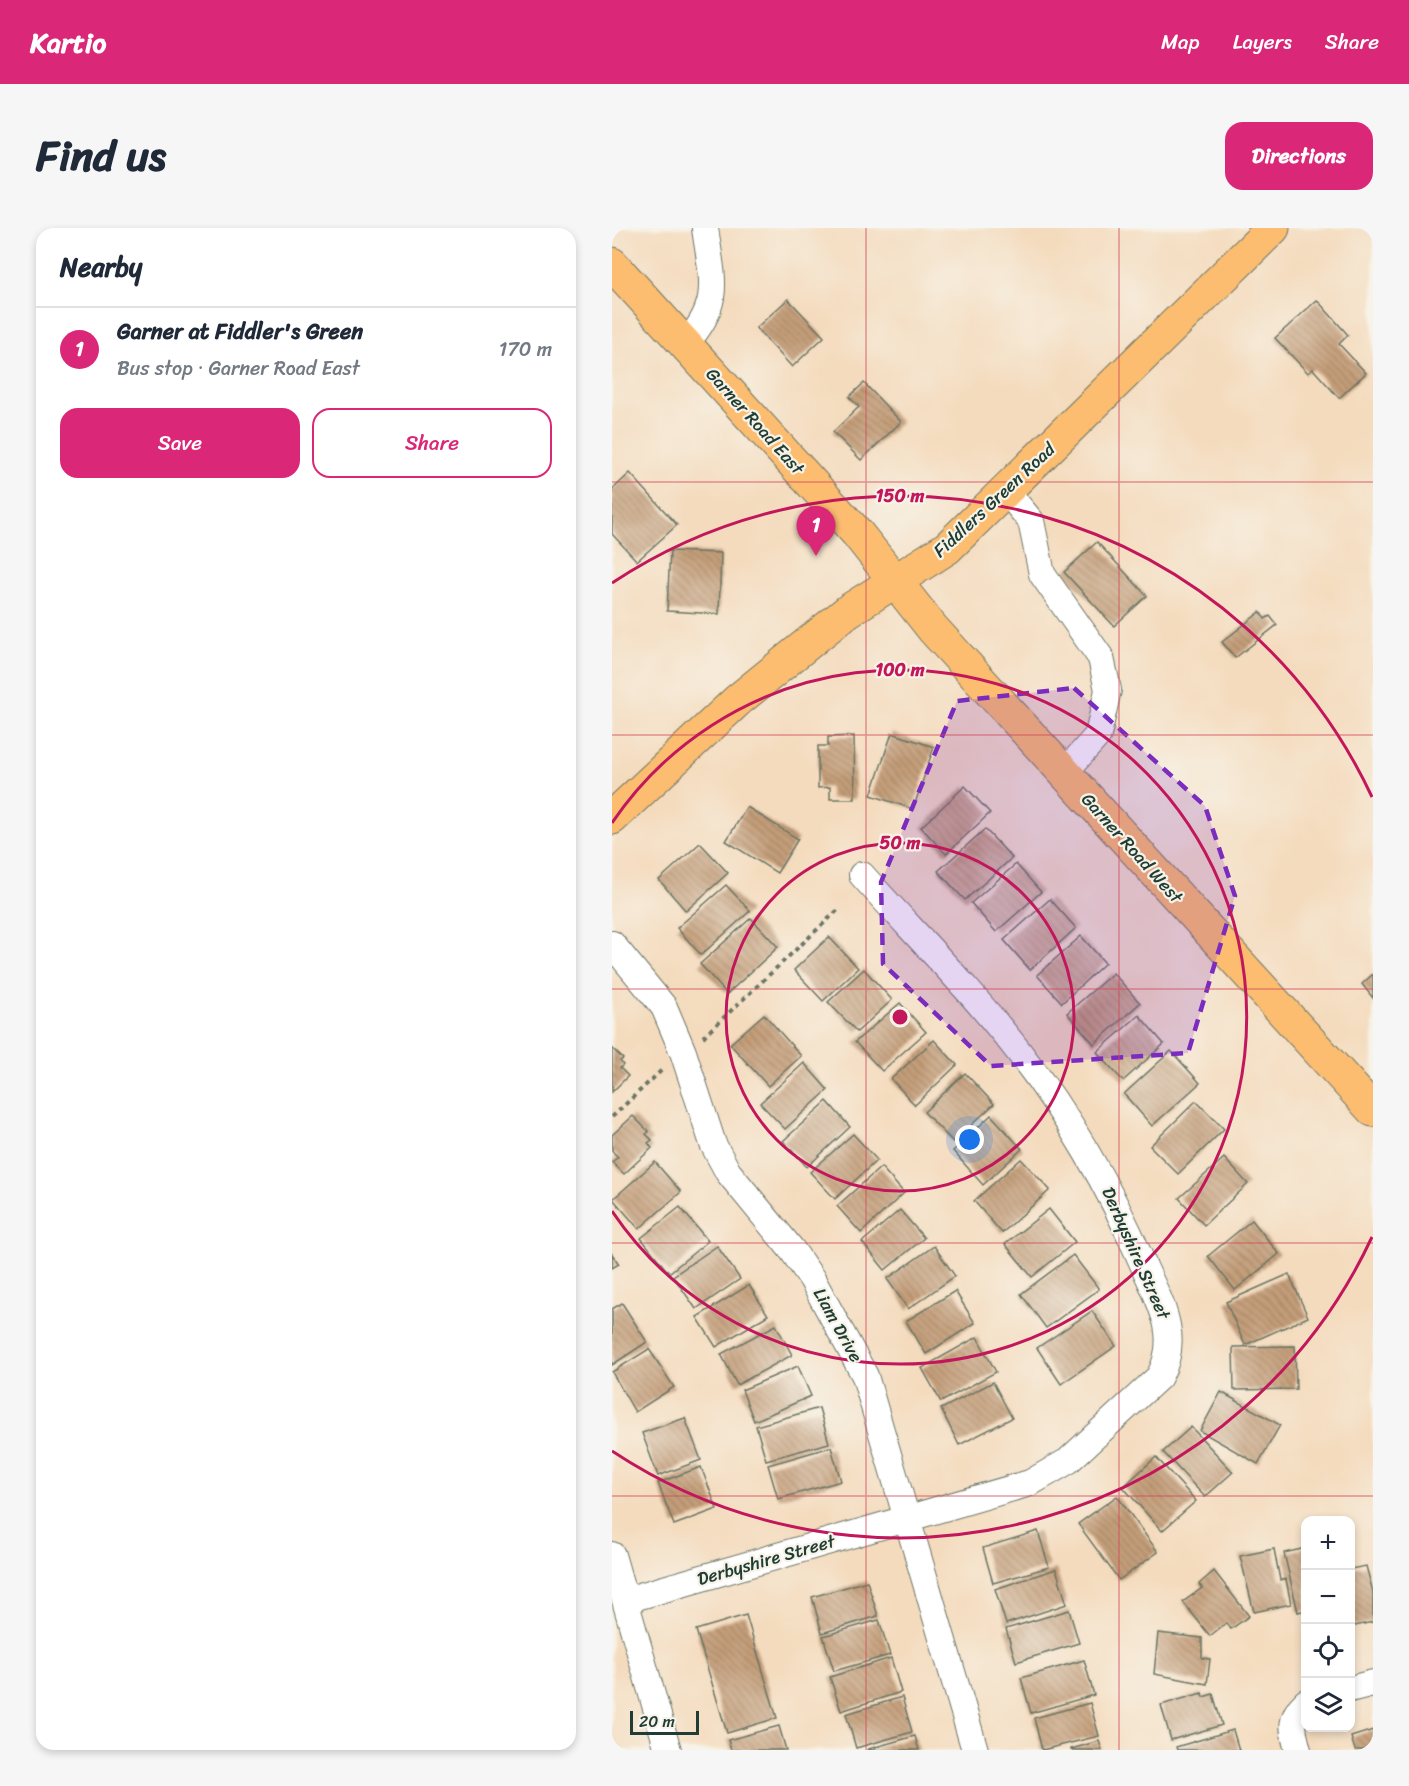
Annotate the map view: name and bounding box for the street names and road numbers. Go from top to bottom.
street label: Garner Road East [698,360,813,483]
street label: Fiddlers Green Road [925,433,1064,566]
street label: Garner Road West [1073,785,1191,911]
street label: Derbyshire Street [1093,1182,1180,1325]
street label: Liam Drive [804,1282,872,1368]
street label: Derbyshire Street [693,1525,839,1595]

